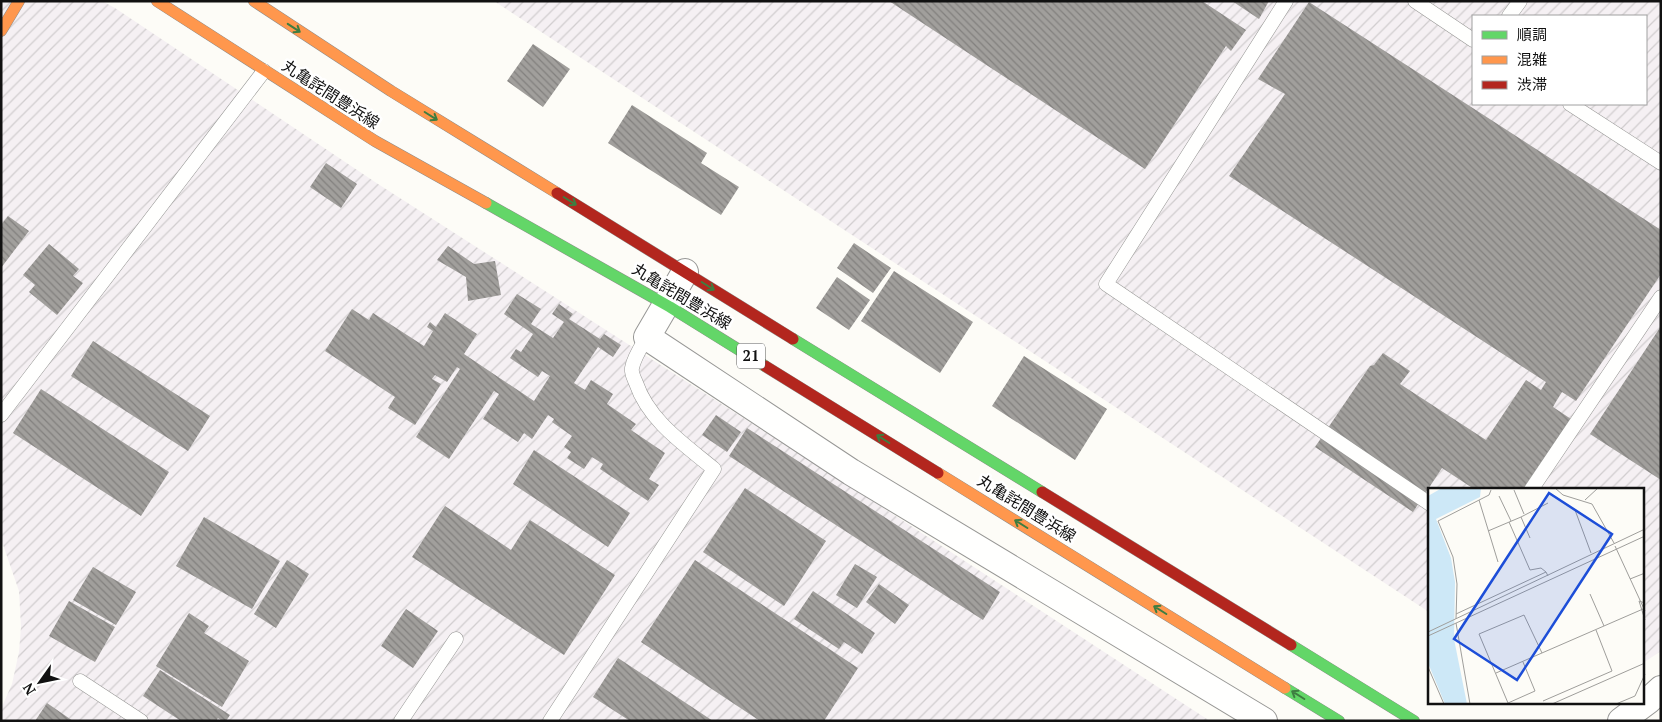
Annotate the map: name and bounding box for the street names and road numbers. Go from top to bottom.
street label: 丸亀詫間豊浜線 [278,54,384,134]
street label: 丸亀詫間豊浜線 [628,258,736,334]
road number: 21 [737,344,765,368]
street label: 丸亀詫間豊浜線 [974,469,1080,547]

